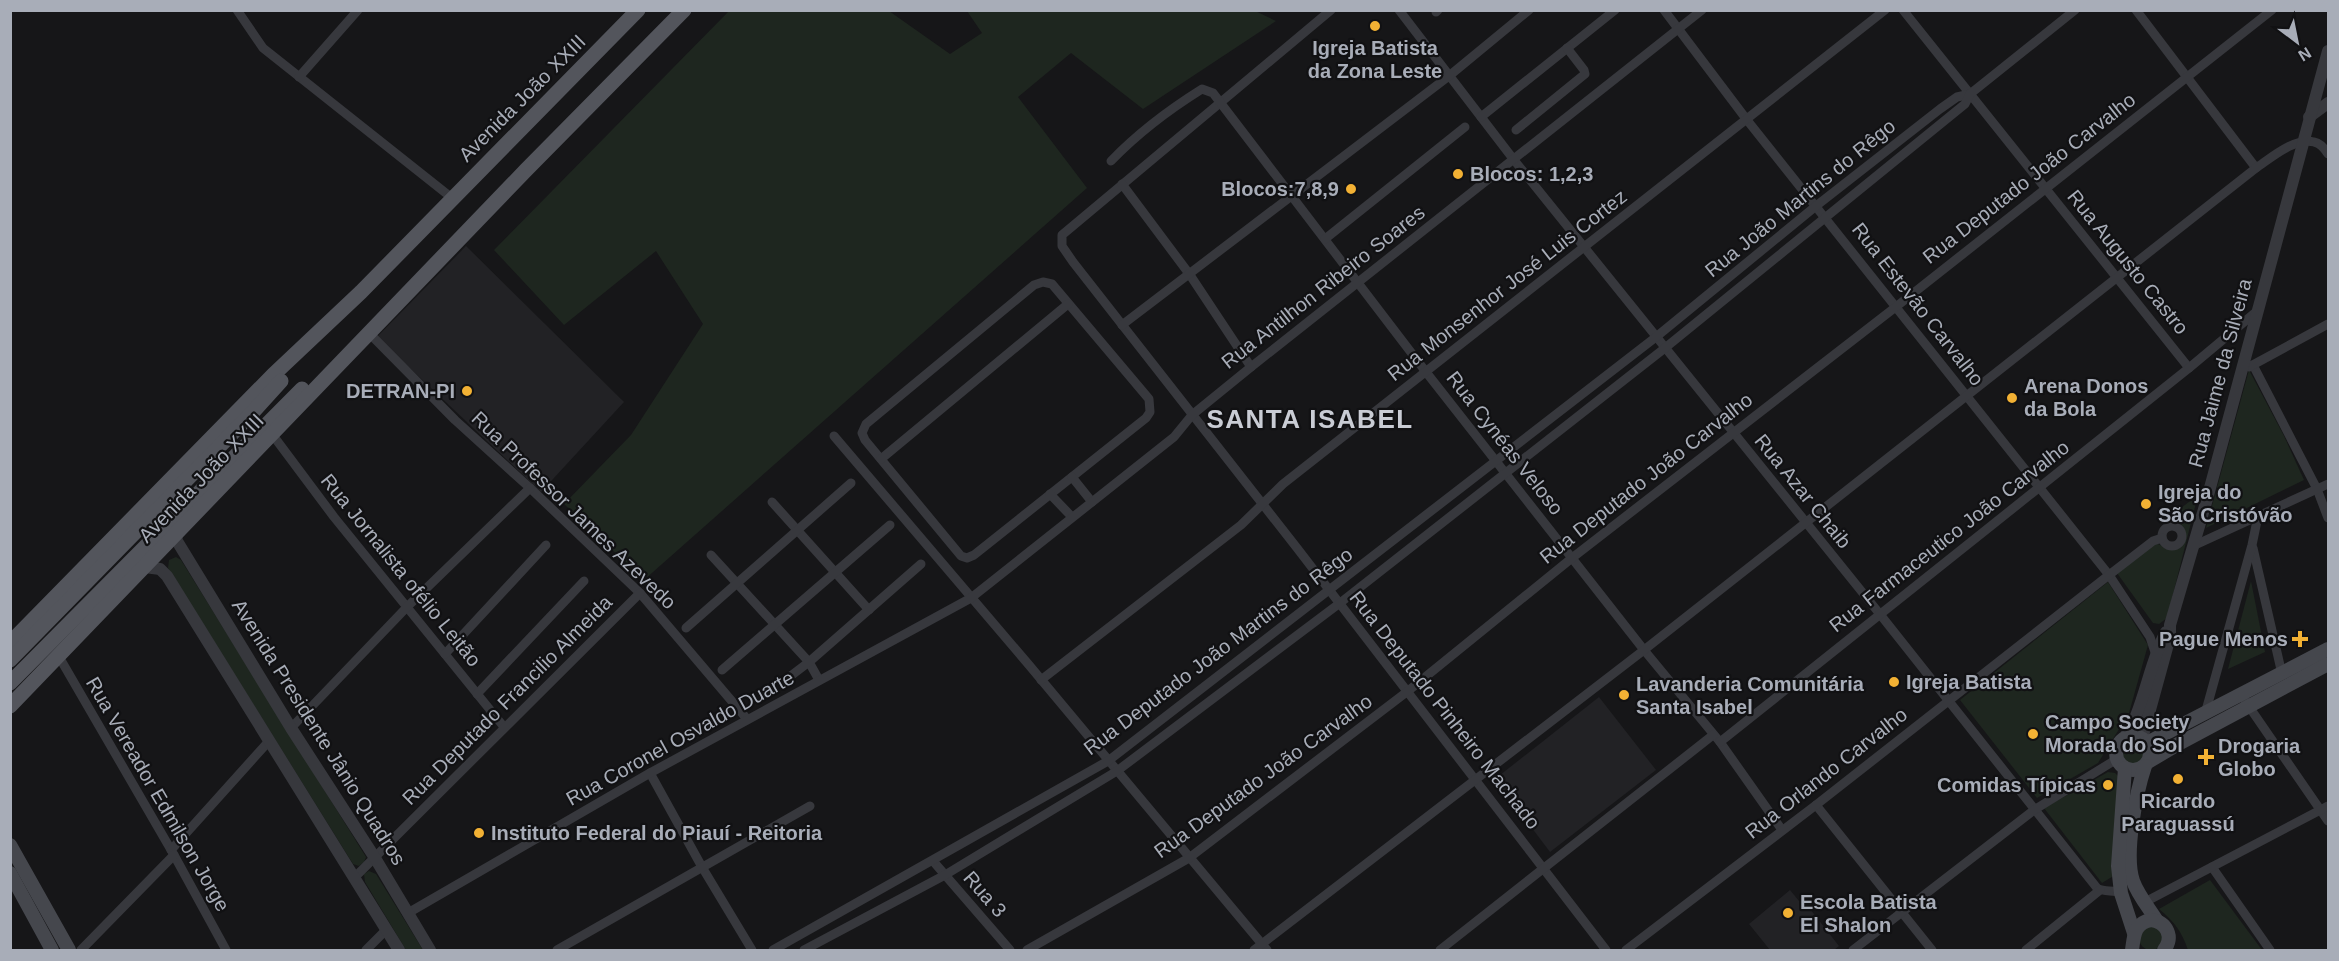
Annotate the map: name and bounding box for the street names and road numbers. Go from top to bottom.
street label: Avenida João XXIII [454,30,590,166]
street label: Rua Deputado João Carvalho [1918,88,2140,268]
street label: Rua João Martins do Rêgo [1701,115,1899,281]
street label: Rua Monsenhor José Luis Cortez [1383,185,1631,385]
street label: Rua Augusto Castro [2063,186,2193,338]
street label: Rua Antilhon Ribeiro Soares [1217,201,1429,373]
street label: Rua Estevão Carvalho [1848,218,1988,390]
street label: Rua Jaime da Silveira [2184,275,2256,470]
street label: Rua Cynéas Veloso [1442,367,1568,519]
street label: Rua Deputado João Carvalho [1535,388,1757,568]
street label: Rua Professor James Azevedo [468,407,680,613]
street label: Avenida João XXIII [134,409,268,547]
street label: Rua Azar Chaib [1750,430,1856,552]
street label: Rua Farmaceutico João Carvalho [1825,436,2073,636]
street label: Rua Jornalista ofélio Leitão [317,469,485,671]
street label: Rua Deputado João Martins do Rêgo [1080,543,1356,759]
street label: Rua Deputado Pinheiro Machado [1345,587,1545,833]
street label: Rua Deputado Francilio Almeida [398,590,617,809]
street label: Avenida Presidente Jânio Quadros [228,595,410,869]
street label: Rua Coronel Osvaldo Duarte [562,666,798,810]
street label: Rua Vereador Edmilson Jorge [82,673,234,915]
street label: Rua Deputado João Carvalho [1150,690,1376,862]
street label: Rua Orlando Carvalho [1741,703,1911,843]
street label: Rua 3 [959,867,1011,921]

